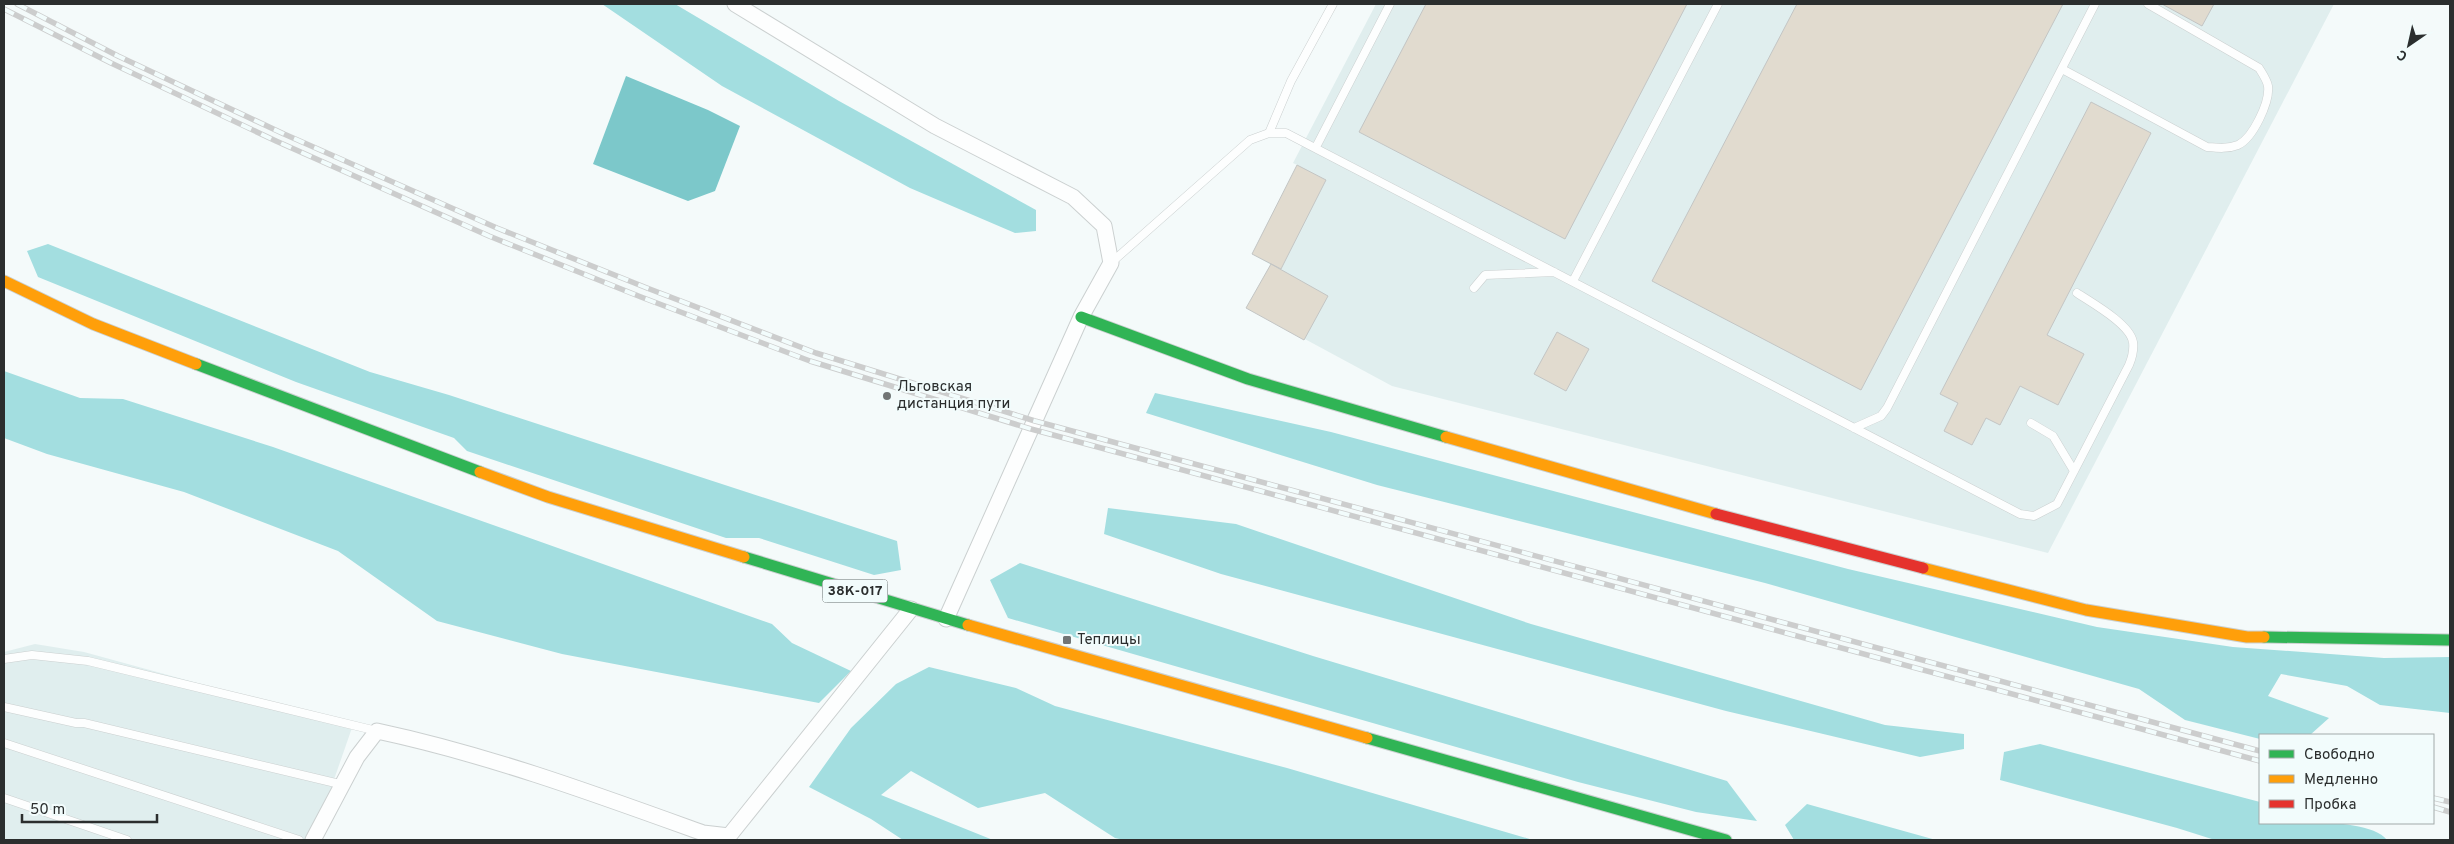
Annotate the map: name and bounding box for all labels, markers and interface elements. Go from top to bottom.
north arrow [2384,20,2434,70]
text: С [2394,45,2411,64]
place label: Льговская дистанция пути [897,378,1010,414]
marker: Льговская дистанция пути [881,390,893,402]
road number: 38К-017 [822,580,888,602]
place label: Теплицы [1077,631,1141,650]
marker: Теплицы [1061,634,1073,646]
legend [2259,734,2434,824]
text: Свободно [2304,746,2375,765]
text: Медленно [2304,771,2378,790]
scale bar [22,792,158,824]
text: Пробка [2304,796,2356,815]
text: 50 m [30,801,65,820]

